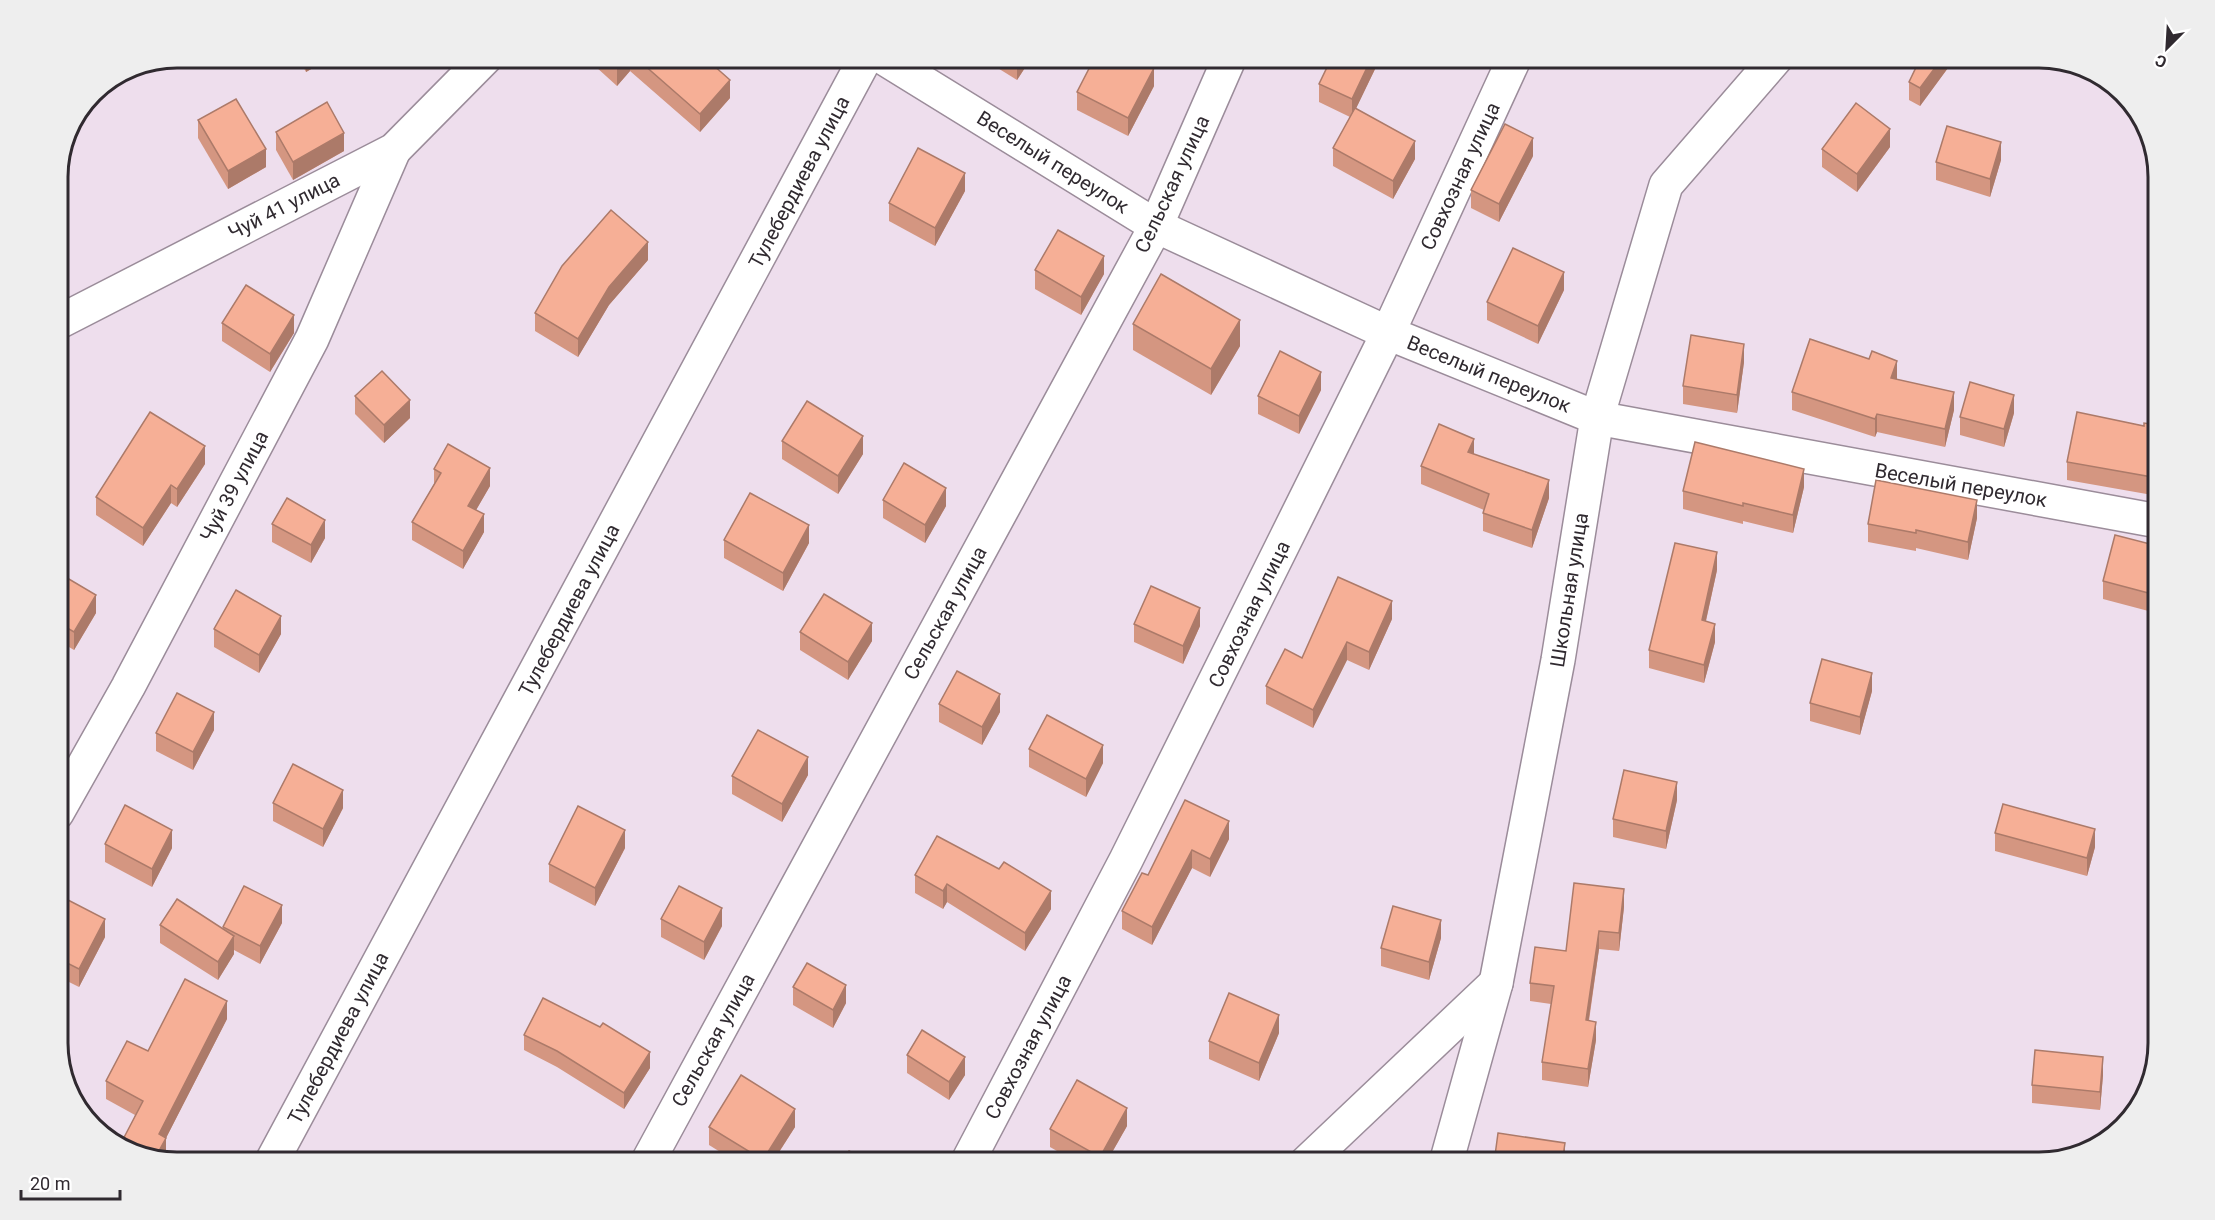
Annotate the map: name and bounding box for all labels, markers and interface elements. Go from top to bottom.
north arrow [2137,18,2197,78]
text: С [2152,50,2170,72]
street label: Тулебердиева улица [743,92,855,272]
street label: Совхозная улица [1415,98,1505,254]
street label: Веселый переулок [973,106,1133,218]
street label: Сельская улица [1130,111,1214,257]
street label: Чуй 41 улица [224,168,344,244]
street label: Веселый переулок [1404,330,1575,418]
street label: Чуй 39 улица [195,426,273,546]
street label: Веселый переулок [1873,458,2049,512]
street label: Школьная улица [1545,511,1593,669]
street label: Тулебердиева улица [513,520,625,700]
street label: Совхозная улица [1203,537,1295,691]
street label: Сельская улица [898,542,992,684]
street label: Тулебердиева улица [282,948,394,1128]
street label: Сельская улица [666,969,760,1111]
street label: Совхозная улица [980,971,1076,1123]
scale bar [21,1163,120,1201]
text: 20 m [30,1173,70,1194]

